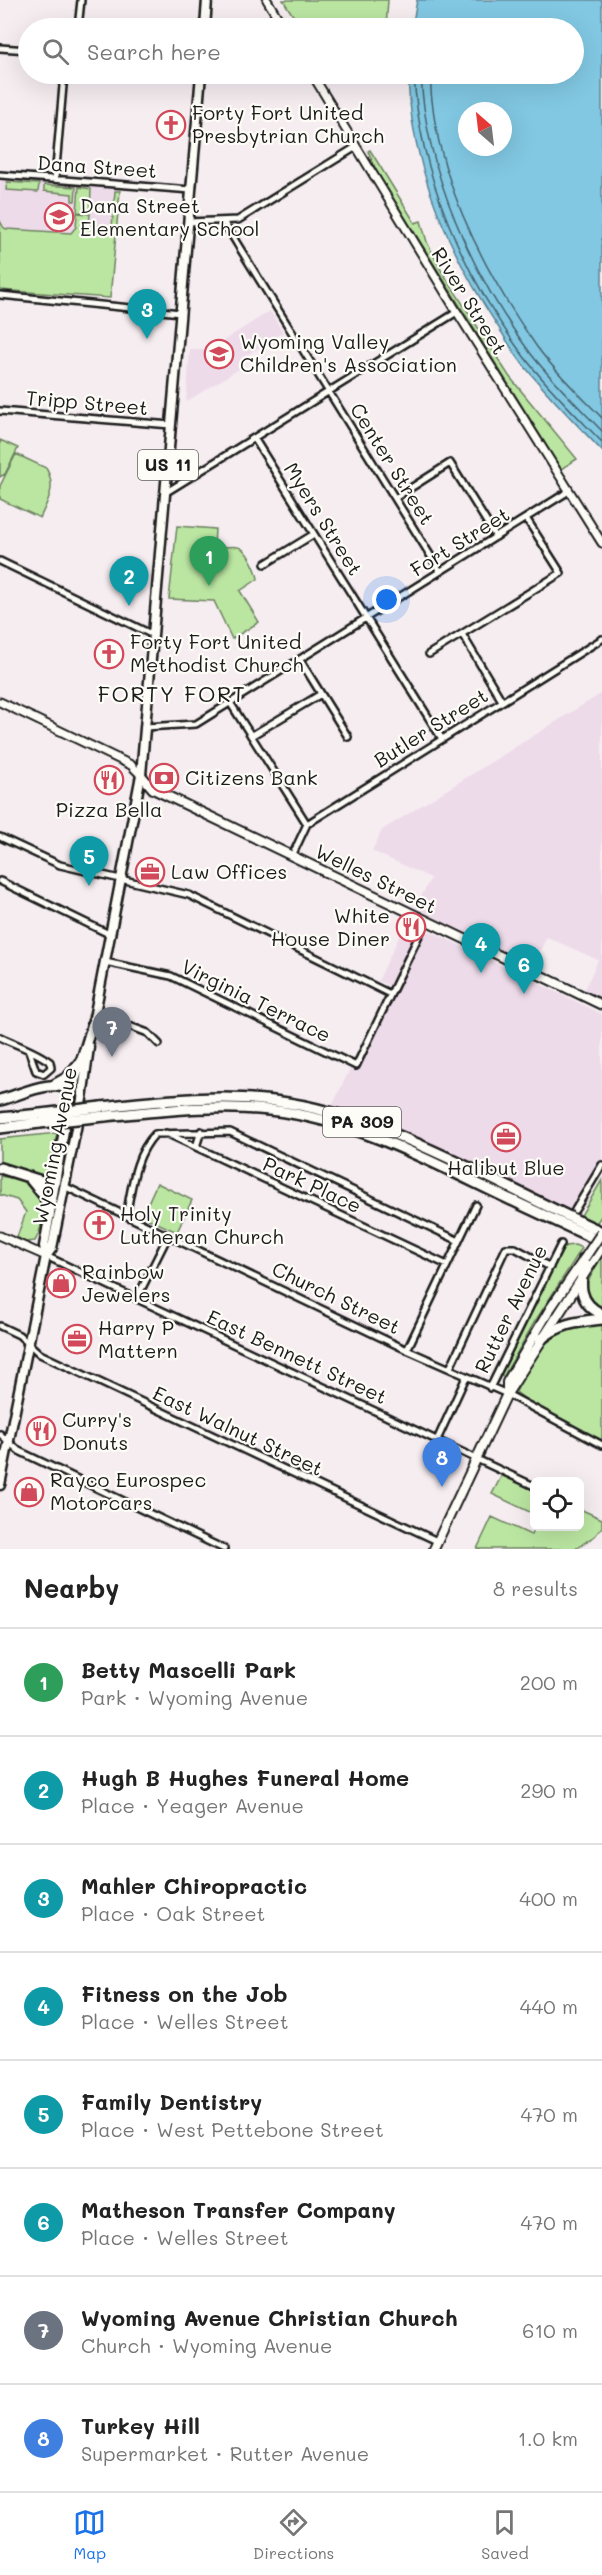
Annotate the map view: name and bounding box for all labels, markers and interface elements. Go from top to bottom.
search box [18,18,584,84]
icon: search [39,35,72,68]
text: Search here [87,37,221,66]
place label: Forty Fort United Presbytrian Church [192,99,384,148]
north arrow [458,102,512,156]
church icon: Forty Fort United Presbytrian Church [155,109,187,141]
street label: Dana Street [36,149,158,183]
place label: Dana Street Elementary School [80,192,259,241]
school or university icon: Dana Street Elementary School [43,201,75,233]
street label: River Street [426,242,513,359]
pin: 3 [128,290,166,339]
place label: Wyoming Valley Children's Association [240,328,457,377]
school or university icon: Wyoming Valley Children's Association [203,338,235,370]
street label: Tripp Street [25,384,149,420]
street label: Center Street [345,398,441,529]
road number: US 11 [138,450,198,480]
street label: Myers Street [279,457,369,580]
street label: Fort Street [405,500,514,582]
pin: 1 [190,536,228,586]
pin: 2 [110,556,148,606]
your location [372,585,401,614]
place label: Forty Fort United Methodist Church [130,628,304,677]
church icon: Forty Fort United Methodist Church [93,638,125,670]
district label: FORTY FORT [98,679,246,708]
street label: Butler Street [369,682,492,773]
bank icon: Citizens Bank [148,762,180,794]
restaurant icon: Pizza Bella [93,764,125,796]
place label: Citizens Bank [185,764,318,790]
place label: Pizza Bella [56,796,162,822]
pin: 5 [70,836,109,886]
street label: Welles Street [311,837,442,919]
office icon: Law Offices [134,856,166,888]
place label: Law Offices [171,858,287,884]
place label: White House Diner [271,902,390,951]
restaurant icon: White House Diner [395,911,427,943]
pin: 4 [462,924,500,973]
pin: 6 [504,944,544,994]
street label: Virginia Terrace [177,953,335,1048]
pin: 7 [92,1008,132,1057]
street label: Wyoming Avenue [26,1065,82,1227]
road number: PA 309 [323,1107,401,1137]
office icon: Halibut Blue [490,1121,522,1153]
street label: Park Place [259,1150,366,1218]
place label: Halibut Blue [447,1154,565,1180]
place label: Holy Trinity Lutheran Church [120,1200,283,1249]
church icon: Holy Trinity Lutheran Church [83,1209,115,1241]
street label: Rutter Avenue [468,1240,552,1377]
street label: Church Street [268,1255,405,1339]
place label: Rainbow Jewelers [82,1258,170,1307]
shop icon: Rainbow Jewelers [45,1267,77,1299]
street label: East Bennett Street [203,1303,392,1409]
place label: Harry P Mattern [98,1314,178,1363]
office icon: Harry P Mattern [61,1323,93,1355]
street label: East Walnut Street [149,1379,328,1481]
place label: Curry's Donuts [62,1406,132,1455]
restaurant icon: Curry's Donuts [25,1415,57,1447]
pin: 8 [422,1438,462,1487]
place label: Rayco Eurospec Motorcars [50,1466,206,1515]
shop icon: Rayco Eurospec Motorcars [13,1476,45,1508]
map controls [530,1477,584,1531]
button: locate [530,1477,584,1531]
text: Nearby [24,1571,119,1605]
text: 8 results [493,1575,578,1601]
text: Betty Mascelli Park [81,1655,296,1684]
text: 1 [39,1669,48,1695]
text: 200 m [520,1669,578,1695]
text: Park · Wyoming Avenue [81,1684,308,1710]
text: Hugh B Hughes Funeral Home [81,1763,409,1792]
text: 2 [38,1777,49,1803]
text: 290 m [520,1777,578,1803]
text: Place · Yeager Avenue [81,1792,304,1818]
text: Mahler Chiropractic [81,1871,307,1900]
text: 3 [38,1885,50,1911]
text: 400 m [519,1885,578,1911]
text: Place · Oak Street [81,1900,265,1926]
text: Fitness on the Job [81,1979,287,2008]
text: 4 [37,1993,50,2019]
text: 440 m [520,1993,578,2019]
text: Place · Welles Street [81,2008,289,2034]
text: Family Dentistry [81,2087,262,2116]
text: 5 [38,2101,49,2127]
text: 470 m [520,2101,578,2127]
text: Place · West Pettebone Street [81,2116,384,2142]
text: Matheson Transfer Company [81,2195,396,2224]
text: 6 [37,2209,50,2235]
text: 470 m [520,2209,578,2235]
text: Place · Welles Street [81,2224,289,2250]
text: Wyoming Avenue Christian Church [81,2303,458,2332]
text: 7 [38,2317,49,2343]
text: 610 m [522,2317,578,2343]
text: Church · Wyoming Avenue [81,2332,332,2358]
text: Turkey Hill [81,2411,200,2440]
text: 8 [37,2425,50,2451]
text: 1.0 km [518,2425,578,2451]
text: Supermarket · Rutter Avenue [81,2440,369,2466]
tab: Map [73,2506,106,2563]
tab: Directions [253,2506,334,2563]
tab: Saved [481,2506,529,2563]

